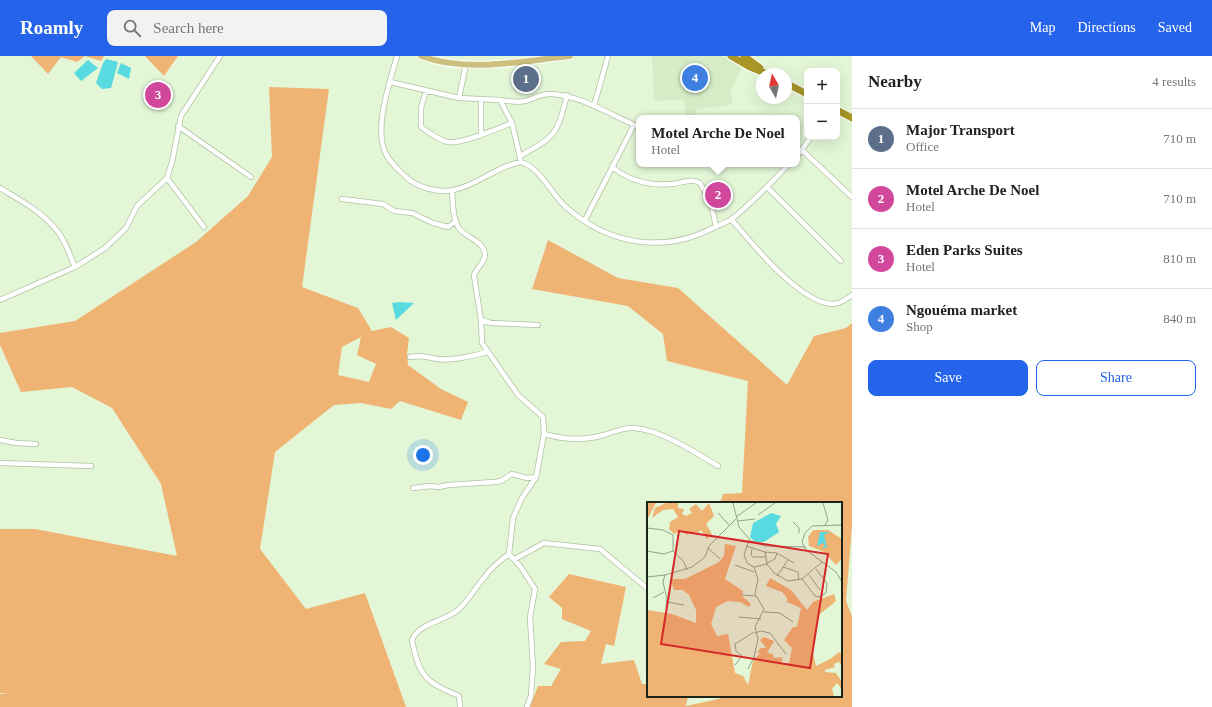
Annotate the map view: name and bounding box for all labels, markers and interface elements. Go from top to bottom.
search box [107,10,387,46]
text: Roamly [20,17,83,38]
icon: search [121,17,143,39]
text: Search here [153,20,224,36]
text: Map [1030,20,1055,35]
text: Directions [1077,20,1136,35]
text: Saved [1158,20,1192,35]
pin: 4 [682,63,708,93]
pin: 1 [513,64,539,94]
north arrow [756,68,792,104]
map controls [804,68,840,140]
button: + [804,68,840,104]
text: Nearby [868,72,922,91]
text: 4 results [1152,74,1196,89]
pin: 3 [145,80,171,110]
button: − [804,104,840,140]
popup [636,115,800,167]
text: Major Transport [906,122,1015,138]
text: Motel Arche De Noel [651,125,785,141]
text: 1 [878,131,884,146]
text: 710 m [1163,131,1196,146]
text: Office [906,139,939,154]
text: Hotel [651,142,680,157]
pin: 2 [705,180,731,210]
text: Motel Arche De Noel [906,182,1039,198]
text: 2 [878,191,884,206]
text: 710 m [1163,191,1196,206]
text: Hotel [906,199,935,214]
text: Eden Parks Suites [906,242,1023,258]
text: 3 [878,251,884,266]
text: 810 m [1163,251,1196,266]
text: Hotel [906,259,935,274]
text: Ngouéma market [906,302,1017,318]
text: 4 [878,311,884,326]
text: 840 m [1163,311,1196,326]
text: Shop [906,319,933,334]
button: Save [868,360,1028,396]
button: Share [1036,360,1196,396]
your location [413,445,433,465]
inset map [647,502,842,697]

